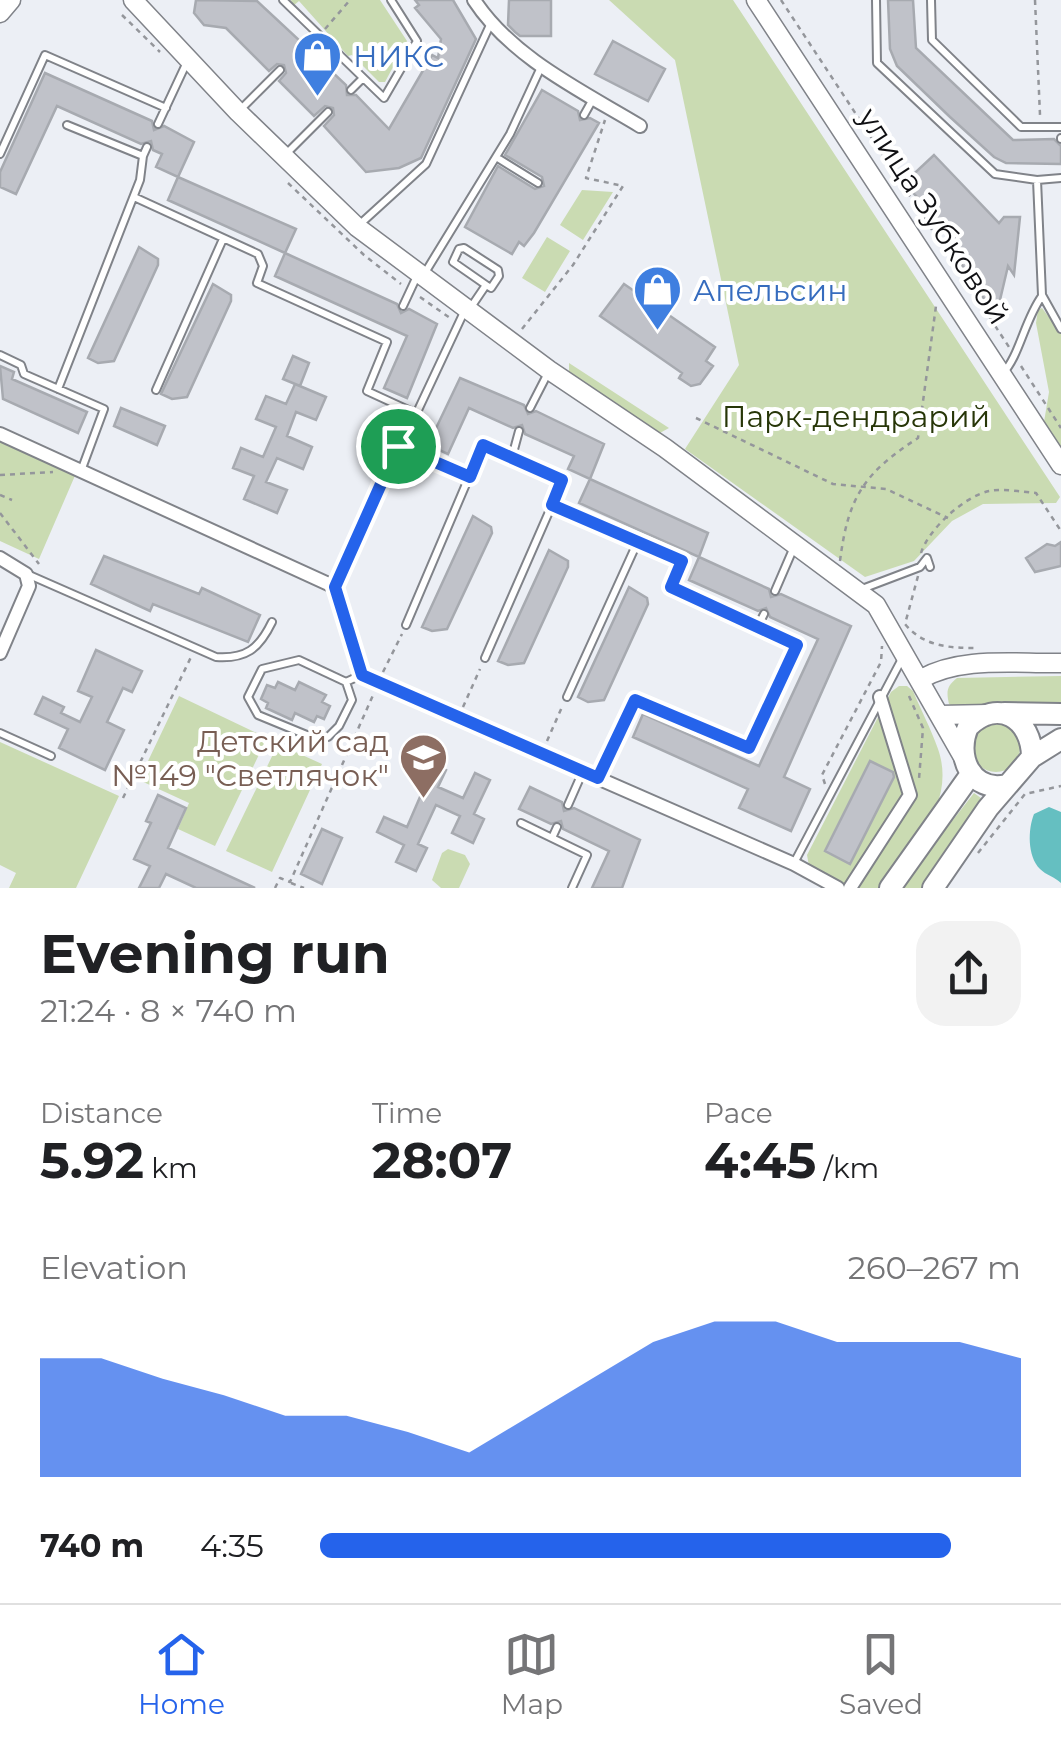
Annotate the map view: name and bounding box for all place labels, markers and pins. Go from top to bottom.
shop icon: НИКС [292,30,344,98]
place label: НИКС [353,38,444,75]
shop icon: Апельсин [632,264,684,332]
place label: Апельсин [693,272,847,309]
pin [356,404,441,489]
place label: Детский сад №149 "Светлячок" [111,723,389,794]
school or university icon: Детский сад №149 "Светлячок" [398,732,450,800]

